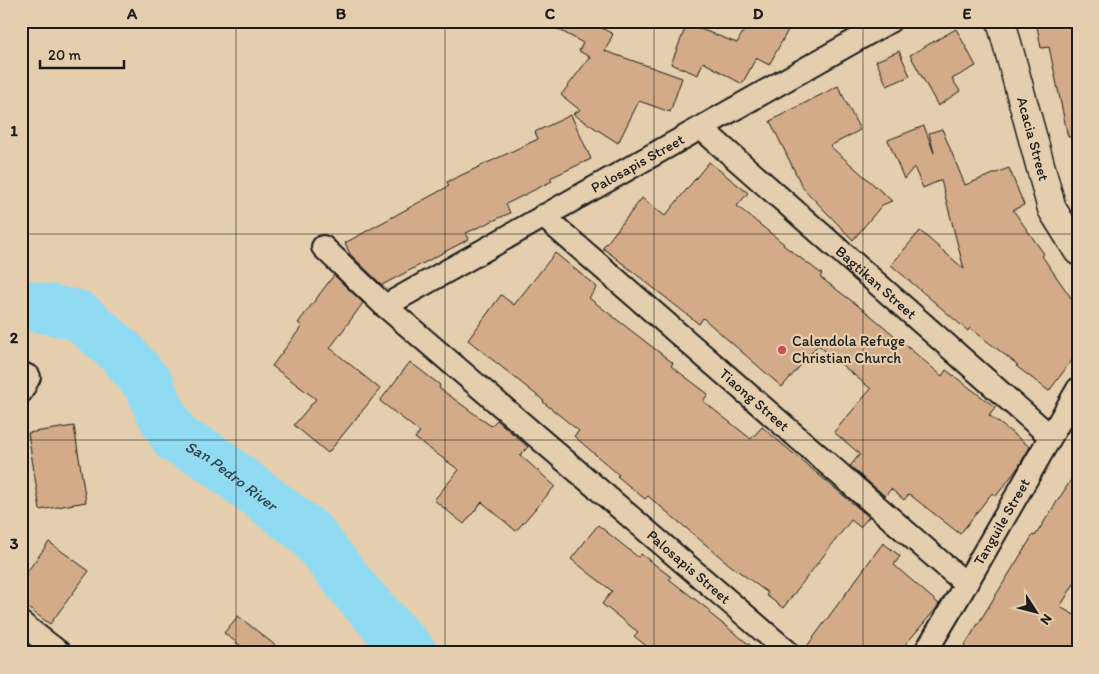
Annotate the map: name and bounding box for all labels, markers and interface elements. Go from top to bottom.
text: A [126,4,138,23]
text: B [336,4,347,23]
text: C [545,4,556,23]
text: D [753,4,764,23]
text: E [963,4,972,23]
scale bar [40,38,124,70]
text: 20 m [48,46,82,64]
street label: Acacia Street [1013,95,1053,183]
text: 1 [10,121,18,140]
street label: Palosapis Street [588,130,688,197]
street label: Bagtikan Street [832,242,920,323]
text: 2 [10,328,19,347]
place label: Calendola Refuge Christian Church [792,332,905,367]
marker: Calendola Refuge Christian Church [776,344,788,356]
street label: Tiaong Street [716,365,793,435]
water label: San Pedro River [182,437,282,516]
street label: Tanguile Street [970,475,1034,569]
street label: Palosapis Street [643,526,734,608]
text: 3 [10,534,19,553]
north arrow [1012,586,1062,636]
text: N [1036,611,1056,628]

